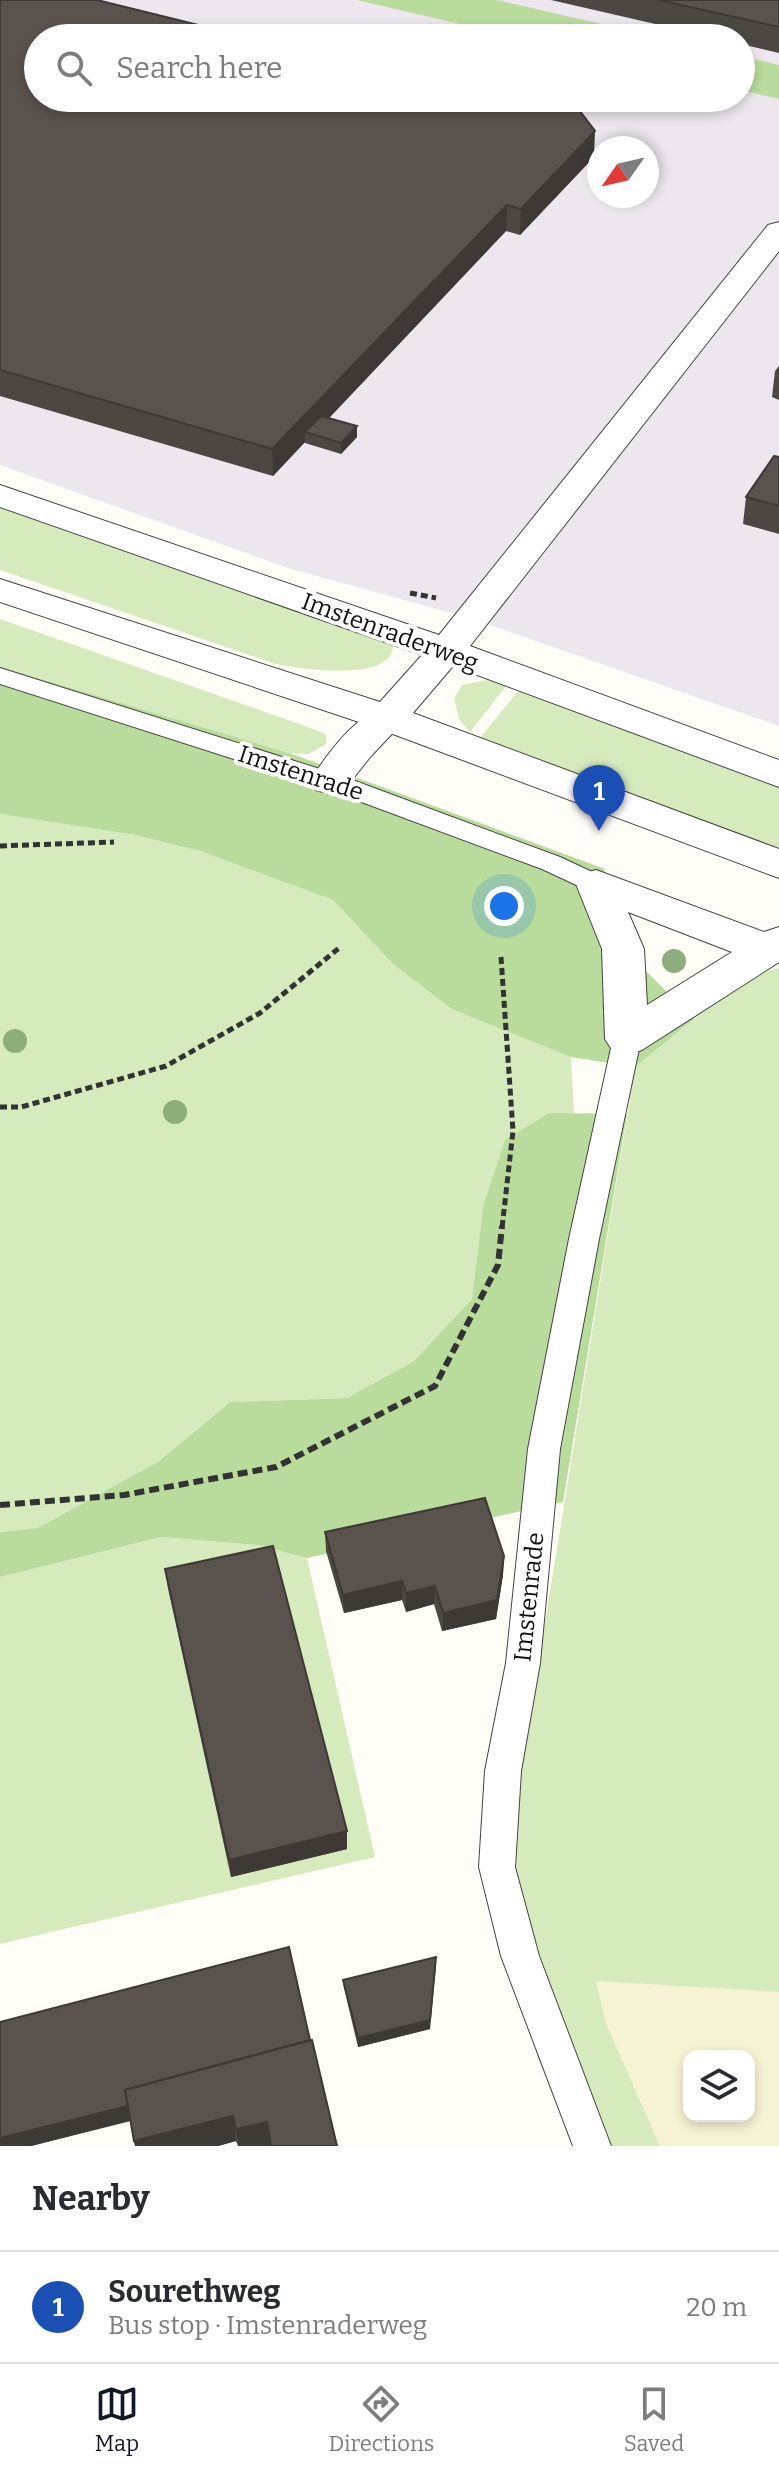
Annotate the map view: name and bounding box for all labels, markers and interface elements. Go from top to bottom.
search box [24,24,755,112]
icon: search [52,46,96,90]
text: Search here [116,50,283,86]
north arrow [587,136,659,208]
street label: Imstenraderweg [298,587,482,677]
street label: Imstenrade [235,740,367,806]
pin: 1 [573,765,625,831]
your location [484,886,524,926]
street label: Imstenrade [508,1531,550,1663]
map controls [683,2050,755,2122]
button: layers [683,2050,755,2122]
text: Nearby [32,2178,150,2219]
text: Sourethweg [108,2274,280,2310]
text: 1 [52,2292,64,2323]
text: 20 m [686,2292,747,2323]
text: Bus stop · Imstenraderweg [108,2310,427,2341]
tab: Map [95,2382,139,2457]
tab: Directions [329,2382,434,2457]
tab: Saved [624,2382,684,2457]

